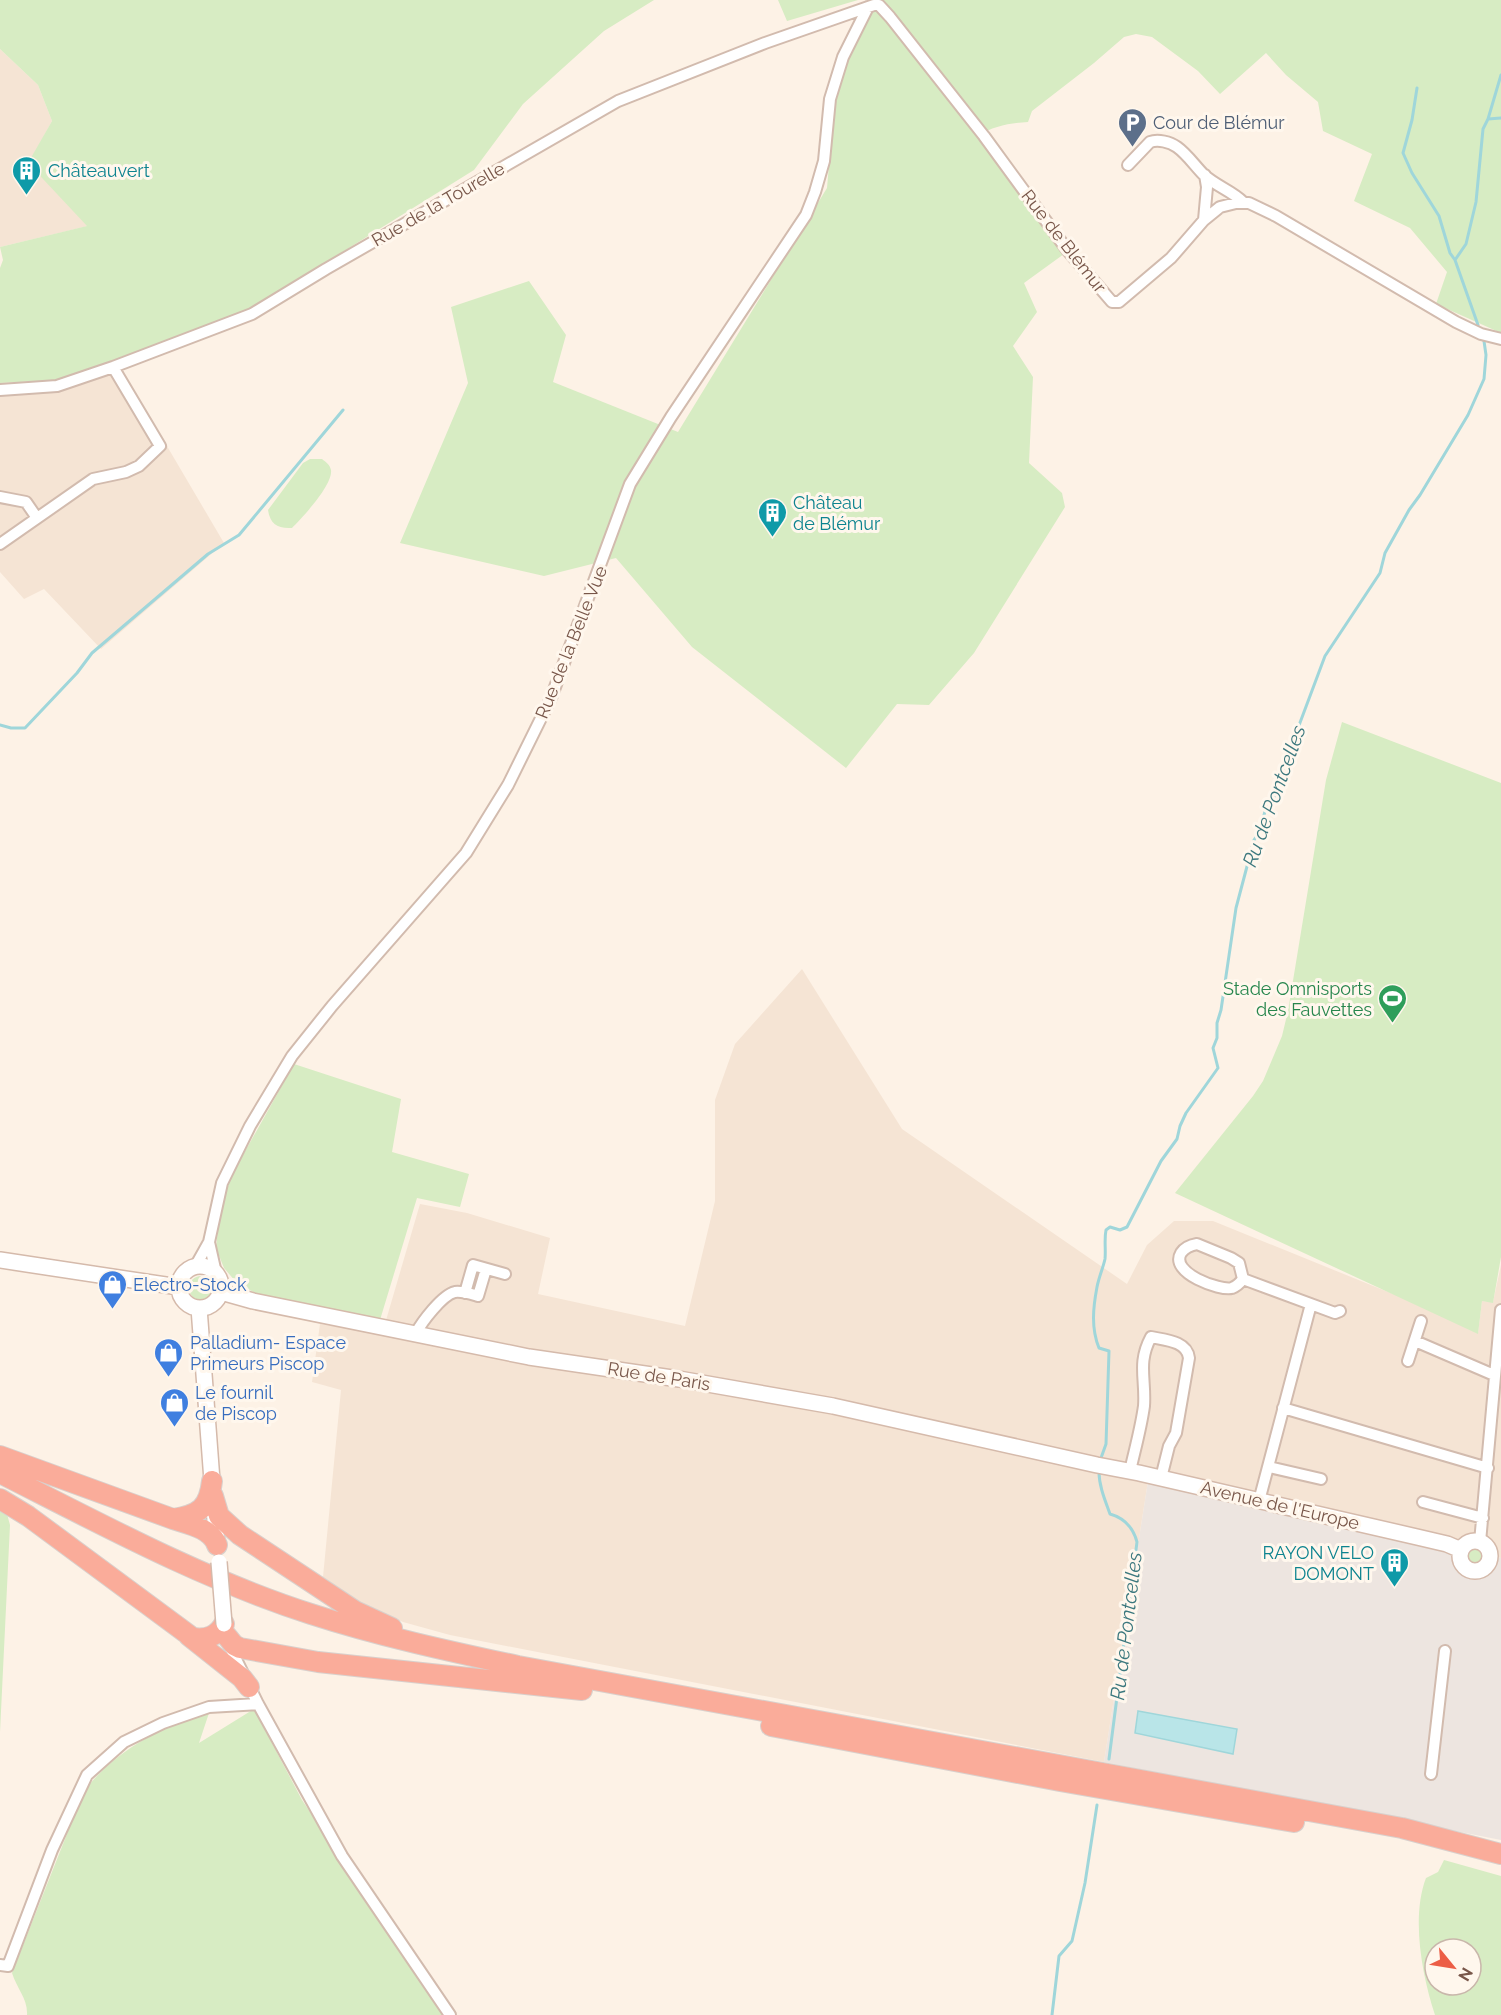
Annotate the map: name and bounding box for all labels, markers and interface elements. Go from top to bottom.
parking icon: Cour de Blémur [1116,106,1148,148]
place label: Cour de Blémur [1153,112,1285,133]
building icon: Châteauvert [11,154,43,196]
street label: Rue de la Tourelle [368,157,509,251]
place label: Châteauvert [48,160,150,181]
street label: Rue de Blémur [1017,185,1111,297]
place label: Château de Blémur [793,492,881,534]
building icon: Château de Blémur [756,496,788,538]
street label: Rue de la Belle Vue [531,562,611,721]
water label: Ru de Pontcelles [1237,721,1311,870]
place label: Stade Omnisports des Fauvettes [1223,978,1372,1020]
sports icon: Stade Omnisports des Fauvettes [1377,982,1409,1024]
shop icon: Electro-Stock [96,1268,128,1310]
place label: Electro-Stock [133,1274,247,1295]
place label: Palladium- Espace Primeurs Piscop [190,1332,346,1374]
shop icon: Palladium- Espace Primeurs Piscop [153,1336,185,1378]
street label: Rue de Paris [606,1358,712,1395]
place label: Le fournil de Piscop [195,1382,277,1424]
shop icon: Le fournil de Piscop [158,1386,190,1428]
street label: Avenue de l'Europe [1199,1477,1362,1534]
place label: RAYON VELO DOMONT [1263,1542,1374,1584]
building icon: RAYON VELO DOMONT [1379,1546,1411,1588]
water label: Ru de Pontcelles [1105,1550,1147,1701]
north arrow [1423,1937,1483,1997]
text: N [1454,1964,1477,1984]

